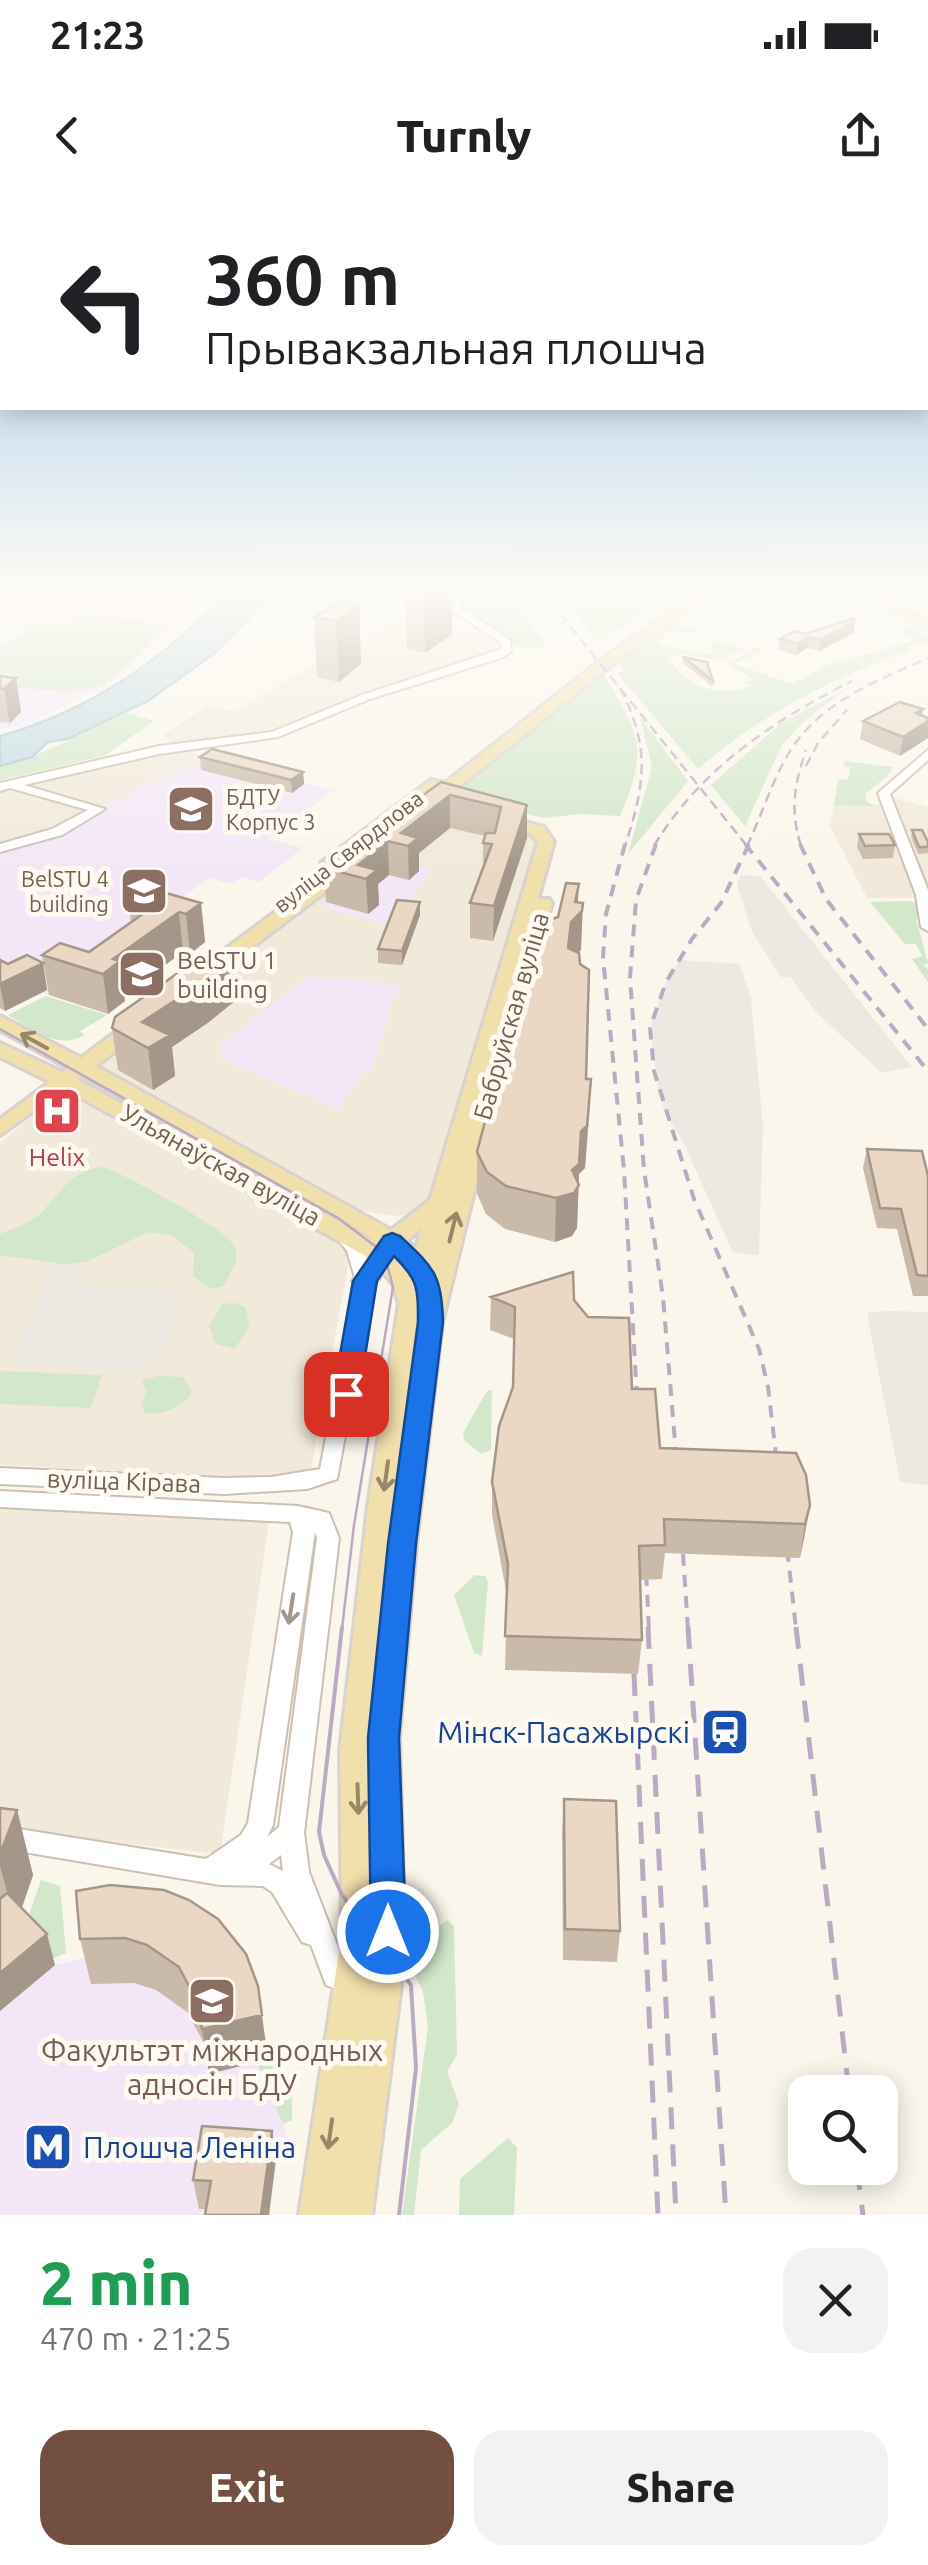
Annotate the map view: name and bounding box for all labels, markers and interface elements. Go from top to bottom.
text: 21:23 [50,14,145,56]
icon: back [40,108,95,163]
icon: share [833,108,888,163]
text: Turnly [397,110,531,161]
icon: left [40,240,170,370]
text: 360 m [205,240,400,318]
text: Прывакзальная плошча [205,322,707,373]
school or university icon: БДТУ Корпус 3 [165,783,217,835]
place label: БДТУ Корпус 3 [226,784,316,834]
street label: вуліца Свярдлова [268,785,428,917]
school or university icon: BelSTU 4 building [118,865,170,917]
place label: BelSTU 4 building [21,866,109,916]
street label: Бабруйская вуліца [468,909,554,1123]
place label: BelSTU 1 building [177,946,277,1003]
school or university icon: BelSTU 1 building [116,948,168,1000]
one-way arrow [20,1030,49,1050]
hospital icon: Helix [31,1085,83,1137]
street label: Ульянаўская вуліца [117,1099,325,1231]
place label: Helix [29,1143,85,1171]
one-way arrow [444,1212,463,1243]
pin [304,1352,389,1437]
icon: arrive [319,1367,374,1422]
one-way arrow [377,1459,395,1492]
street label: вуліца Кірава [46,1464,202,1498]
one-way arrow [281,1593,300,1625]
station icon: Мінск-Пасажырскі [699,1706,751,1758]
place label: Мінск-Пасажырскі [437,1715,690,1749]
one-way arrow [349,1783,368,1815]
position arrow [336,1880,440,1984]
school or university icon: Факультэт міжнародных адносін БДУ [186,1975,238,2027]
place label: Факультэт міжнародных адносін БДУ [41,2033,383,2101]
map controls [788,2075,898,2185]
button: search [788,2075,898,2185]
one-way arrow [321,2118,339,2150]
metro station icon: Плошча Леніна [22,2121,74,2173]
place label: Плошча Леніна [83,2130,296,2164]
button: close [783,2248,888,2353]
text: 2 min [40,2249,193,2316]
text: 470 m · 21:25 [40,2320,232,2356]
button: Exit [40,2430,454,2545]
button: Share [474,2430,888,2545]

